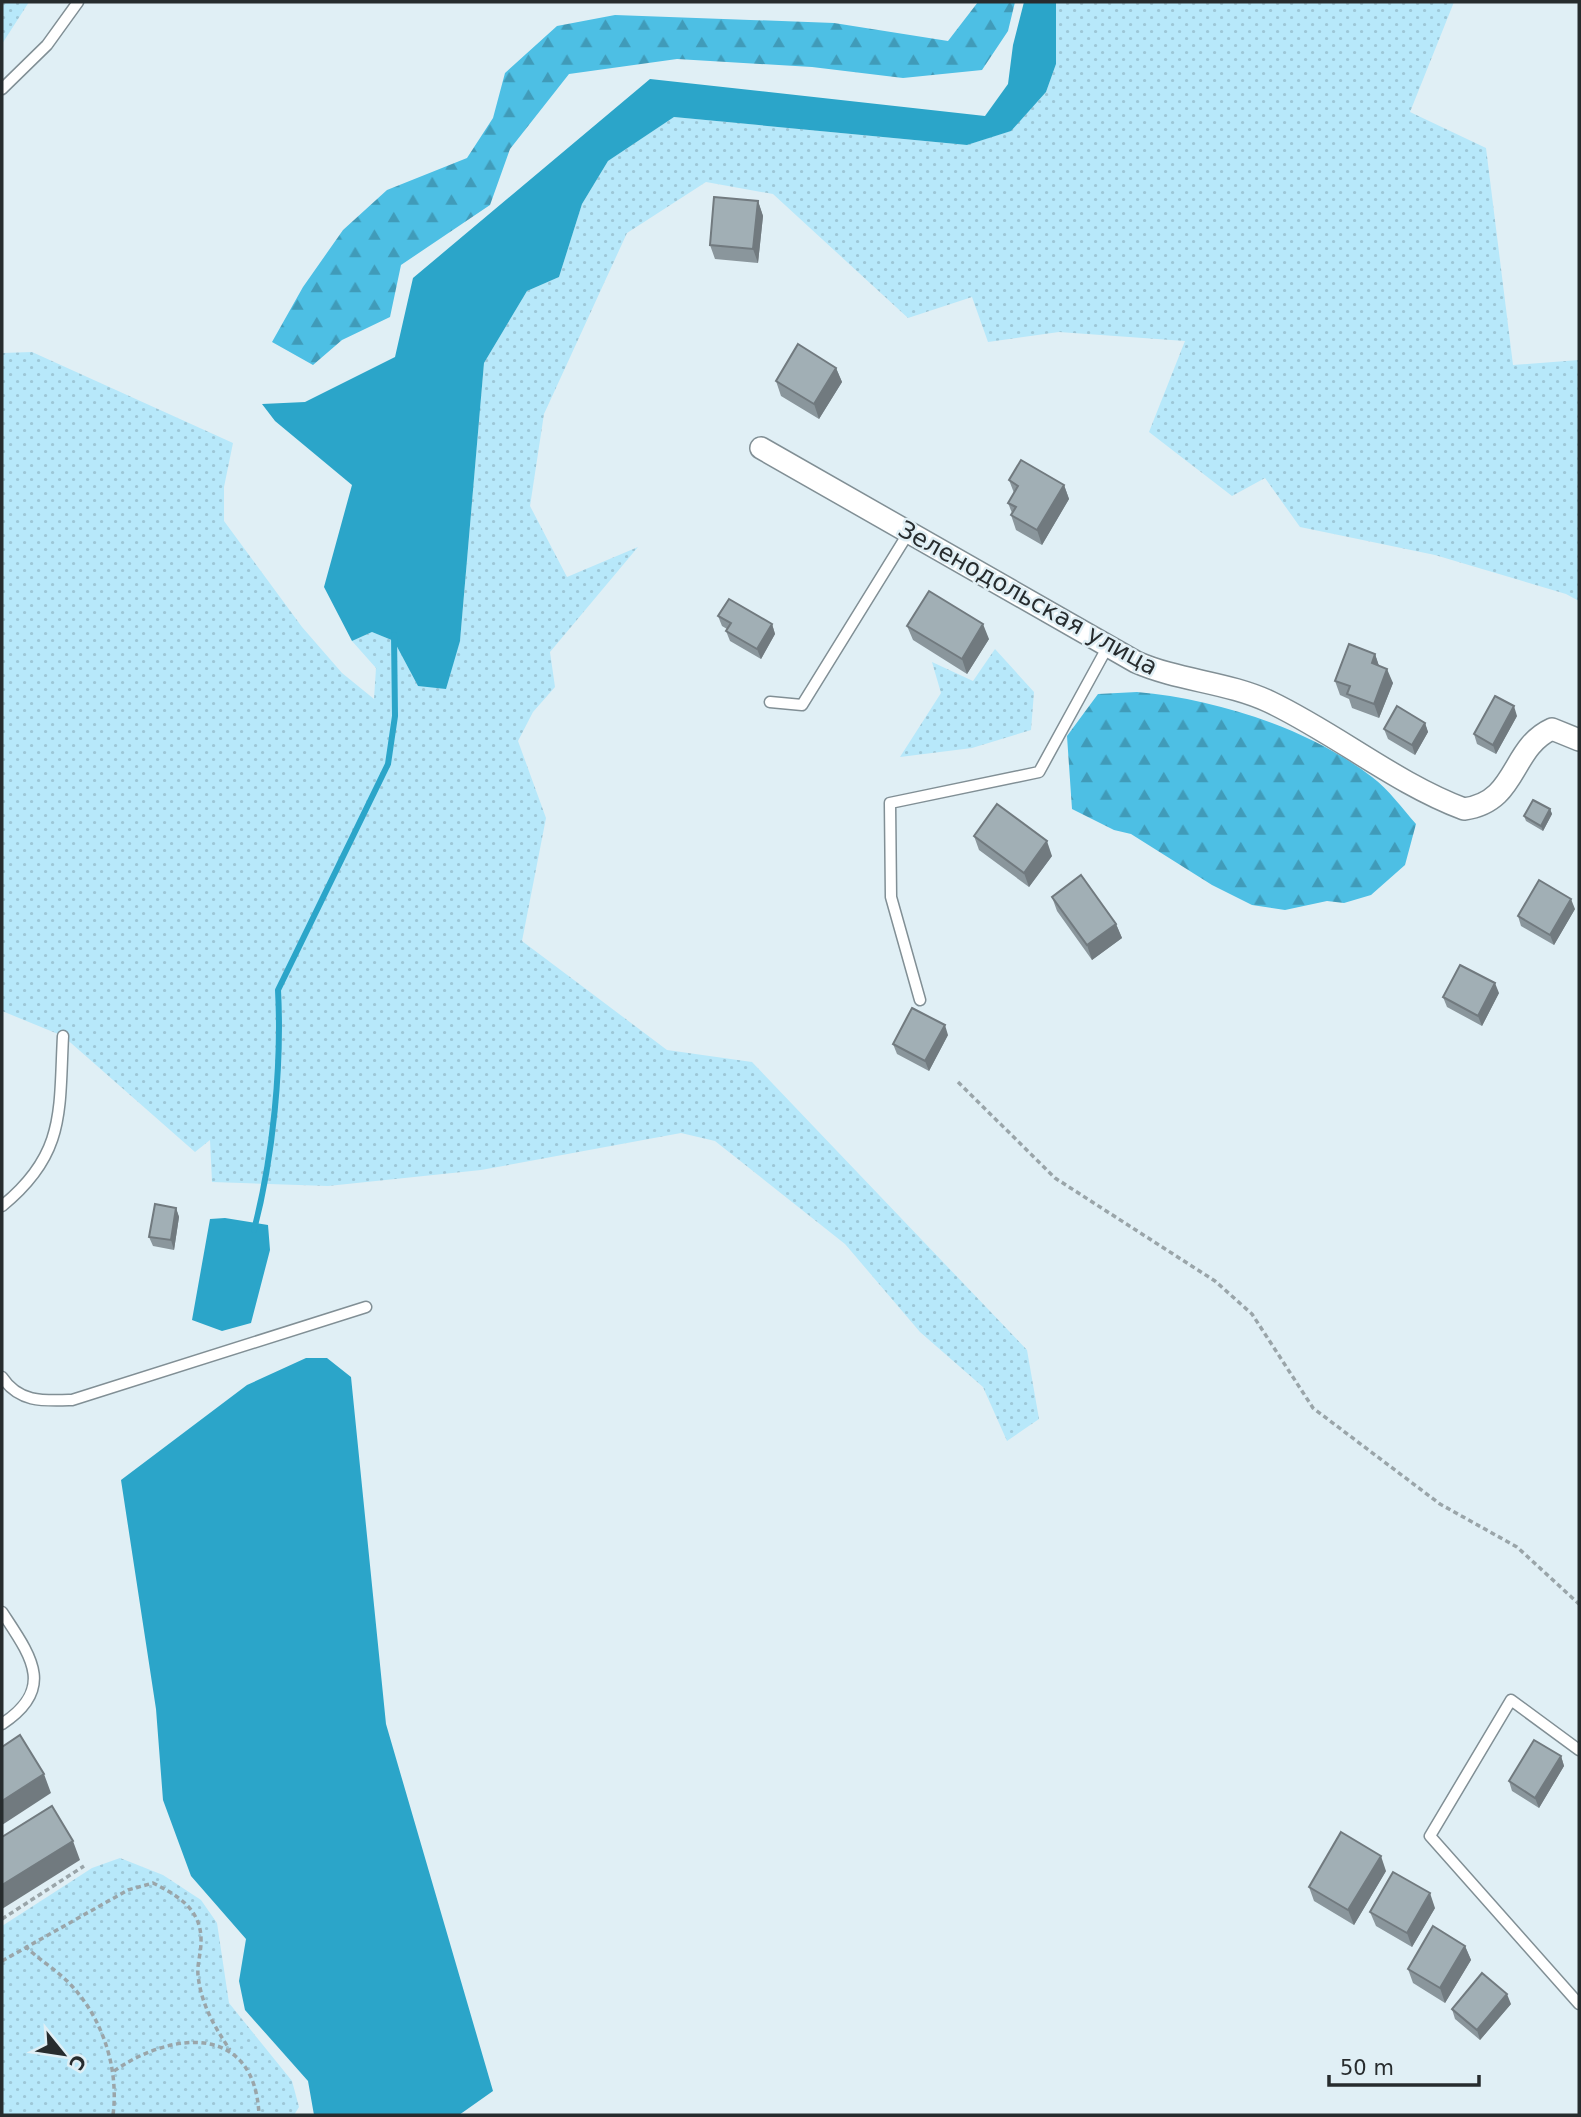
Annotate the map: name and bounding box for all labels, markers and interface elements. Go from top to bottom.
street label: Зеленодольская улица [893,515,1163,681]
north arrow [28,2019,98,2089]
scale bar [1329,2044,1480,2088]
text: С [65,2051,91,2074]
text: 50 m [1340,2056,1394,2080]

